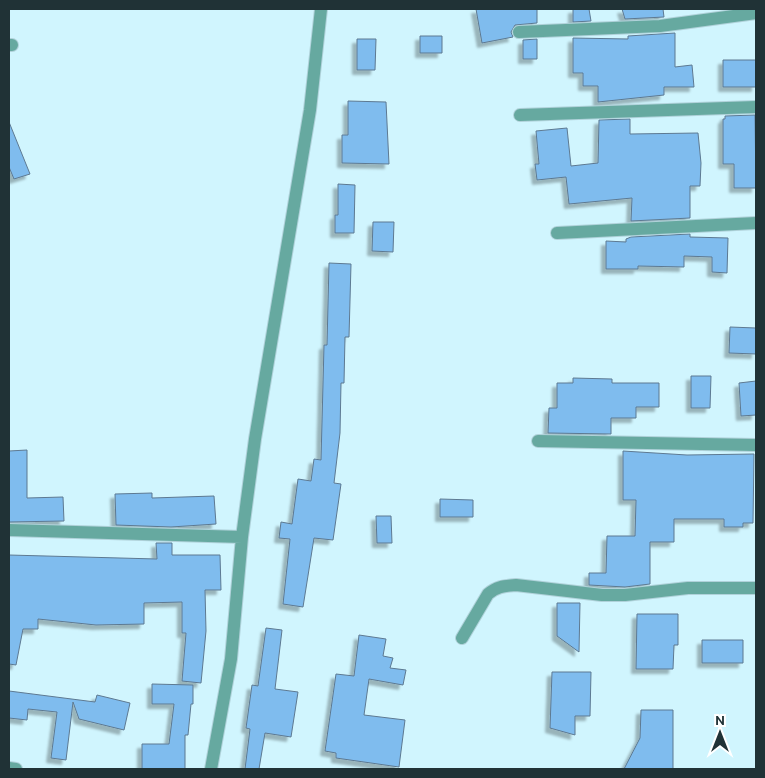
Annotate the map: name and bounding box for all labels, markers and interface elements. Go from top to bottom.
north arrow [695,708,745,758]
text: N [715,713,725,730]

